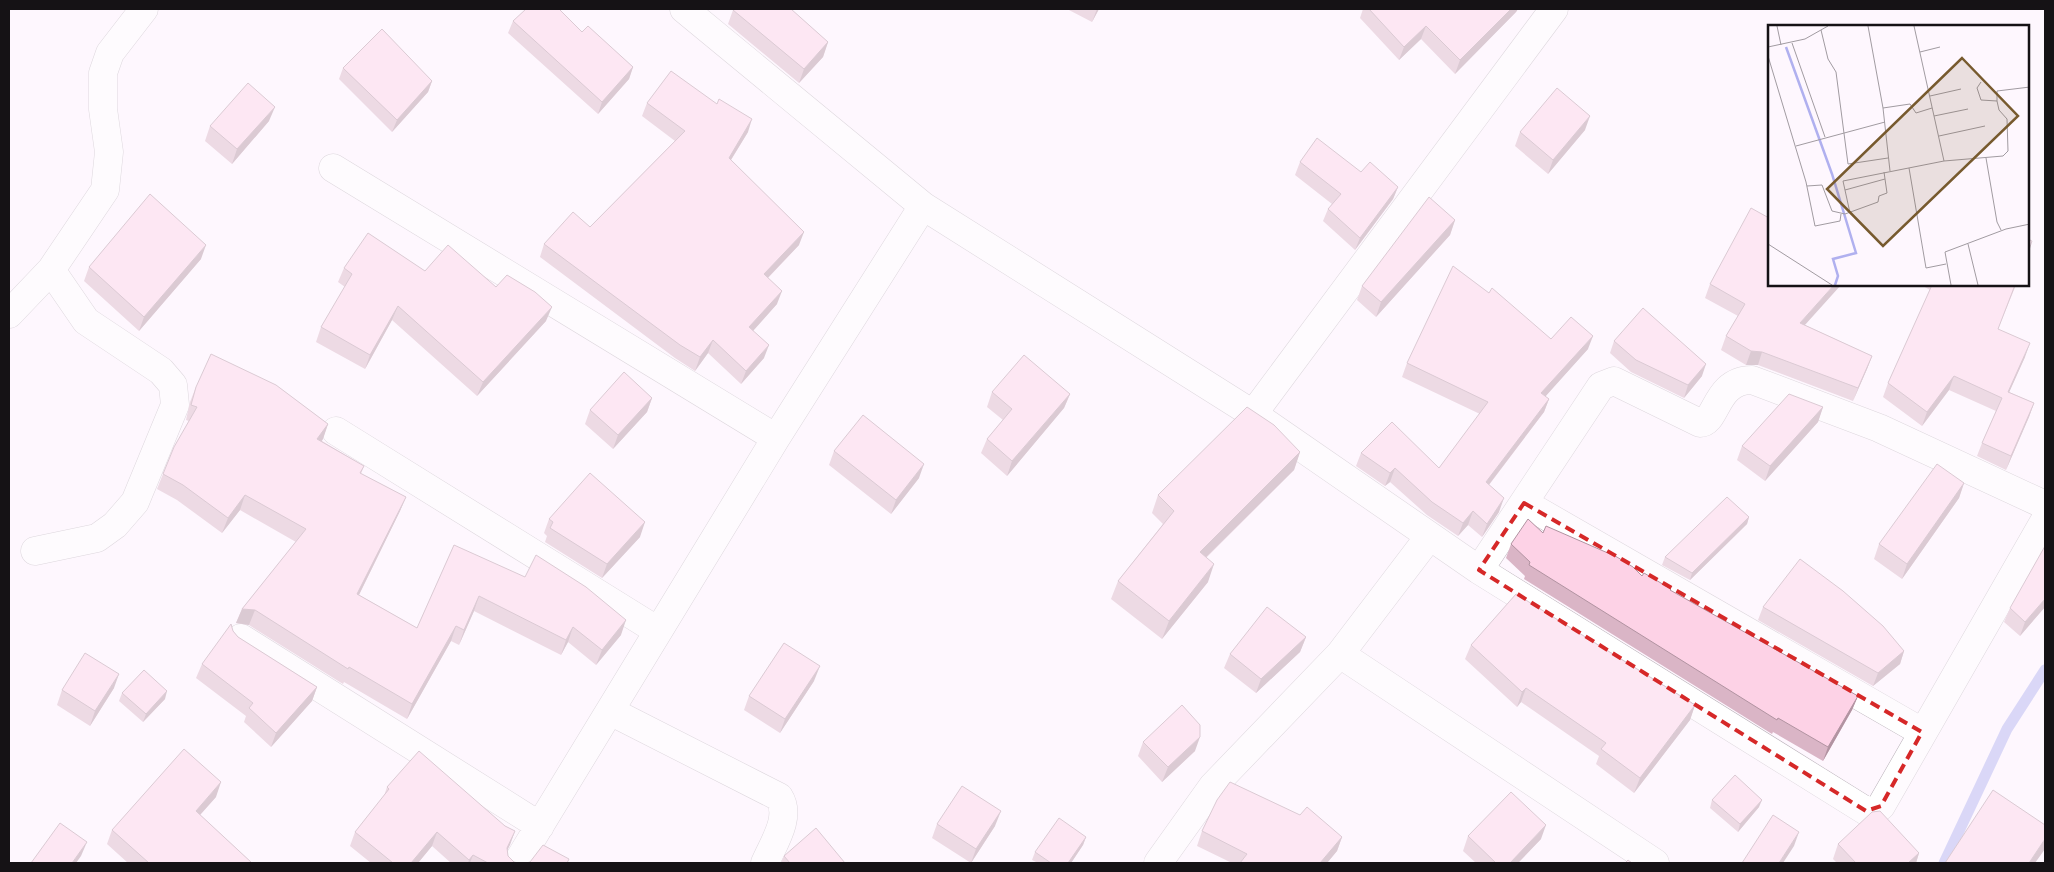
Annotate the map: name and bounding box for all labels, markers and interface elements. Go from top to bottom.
inset map [1768,25,2029,286]

